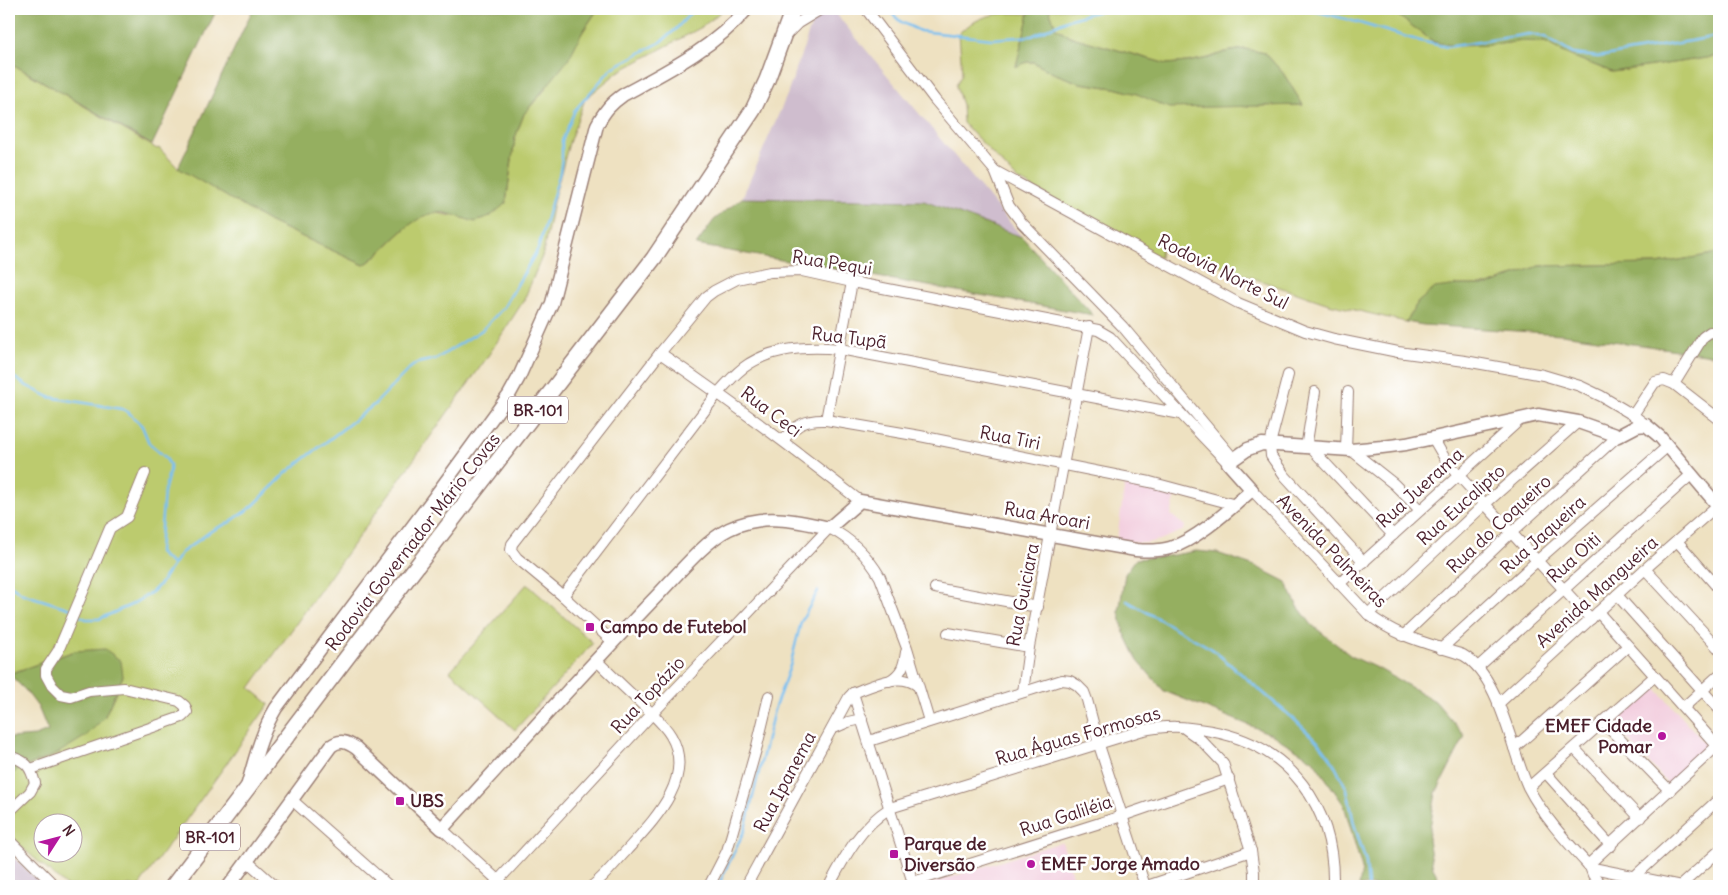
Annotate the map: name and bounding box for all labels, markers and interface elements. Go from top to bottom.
street label: Rodovia Norte Sul [1154,229,1292,314]
street label: Rua Pequi [790,245,874,280]
street label: Rua Tupã [810,321,888,354]
street label: Rua Ceci [736,381,806,442]
road number: BR-101 [508,396,568,424]
street label: Rua Tiri [978,420,1042,455]
street label: Rodovia Governador Mário Covas [320,428,505,655]
street label: Rua Juerama [1371,443,1468,533]
street label: Rua Eucalipto [1412,459,1509,550]
street label: Rua do Coqueiro [1442,469,1556,578]
street label: Avenida Palmeiras [1272,489,1392,612]
street label: Rua Jaqueira [1495,490,1590,579]
street label: Rua Aroari [1002,497,1092,534]
street label: Rua Oiti [1542,528,1605,588]
street label: Avenida Mangueira [1531,531,1662,652]
street label: Rua Guiciara [1001,541,1044,649]
place label: Campo de Futebol [600,615,747,638]
marker: Campo de Futebol [584,621,596,633]
street label: Rua Topázio [606,651,689,738]
street label: Rua Águas Formosas [993,701,1163,770]
place label: EMEF Cidade Pomar [1545,714,1653,758]
street label: Rua Ipanema [748,727,821,836]
marker: EMEF Cidade Pomar [1656,730,1668,742]
place label: UBS [410,789,444,812]
street label: Rua Galiléia [1017,790,1115,841]
marker: UBS [394,795,406,807]
north arrow [32,812,82,862]
text: N [58,821,79,840]
road number: BR-101 [180,824,240,850]
place label: Parque de Diversão [904,832,987,876]
marker: Parque de Diversão [888,848,900,860]
place label: EMEF Jorge Amado [1041,852,1200,875]
marker: EMEF Jorge Amado [1025,858,1037,870]

